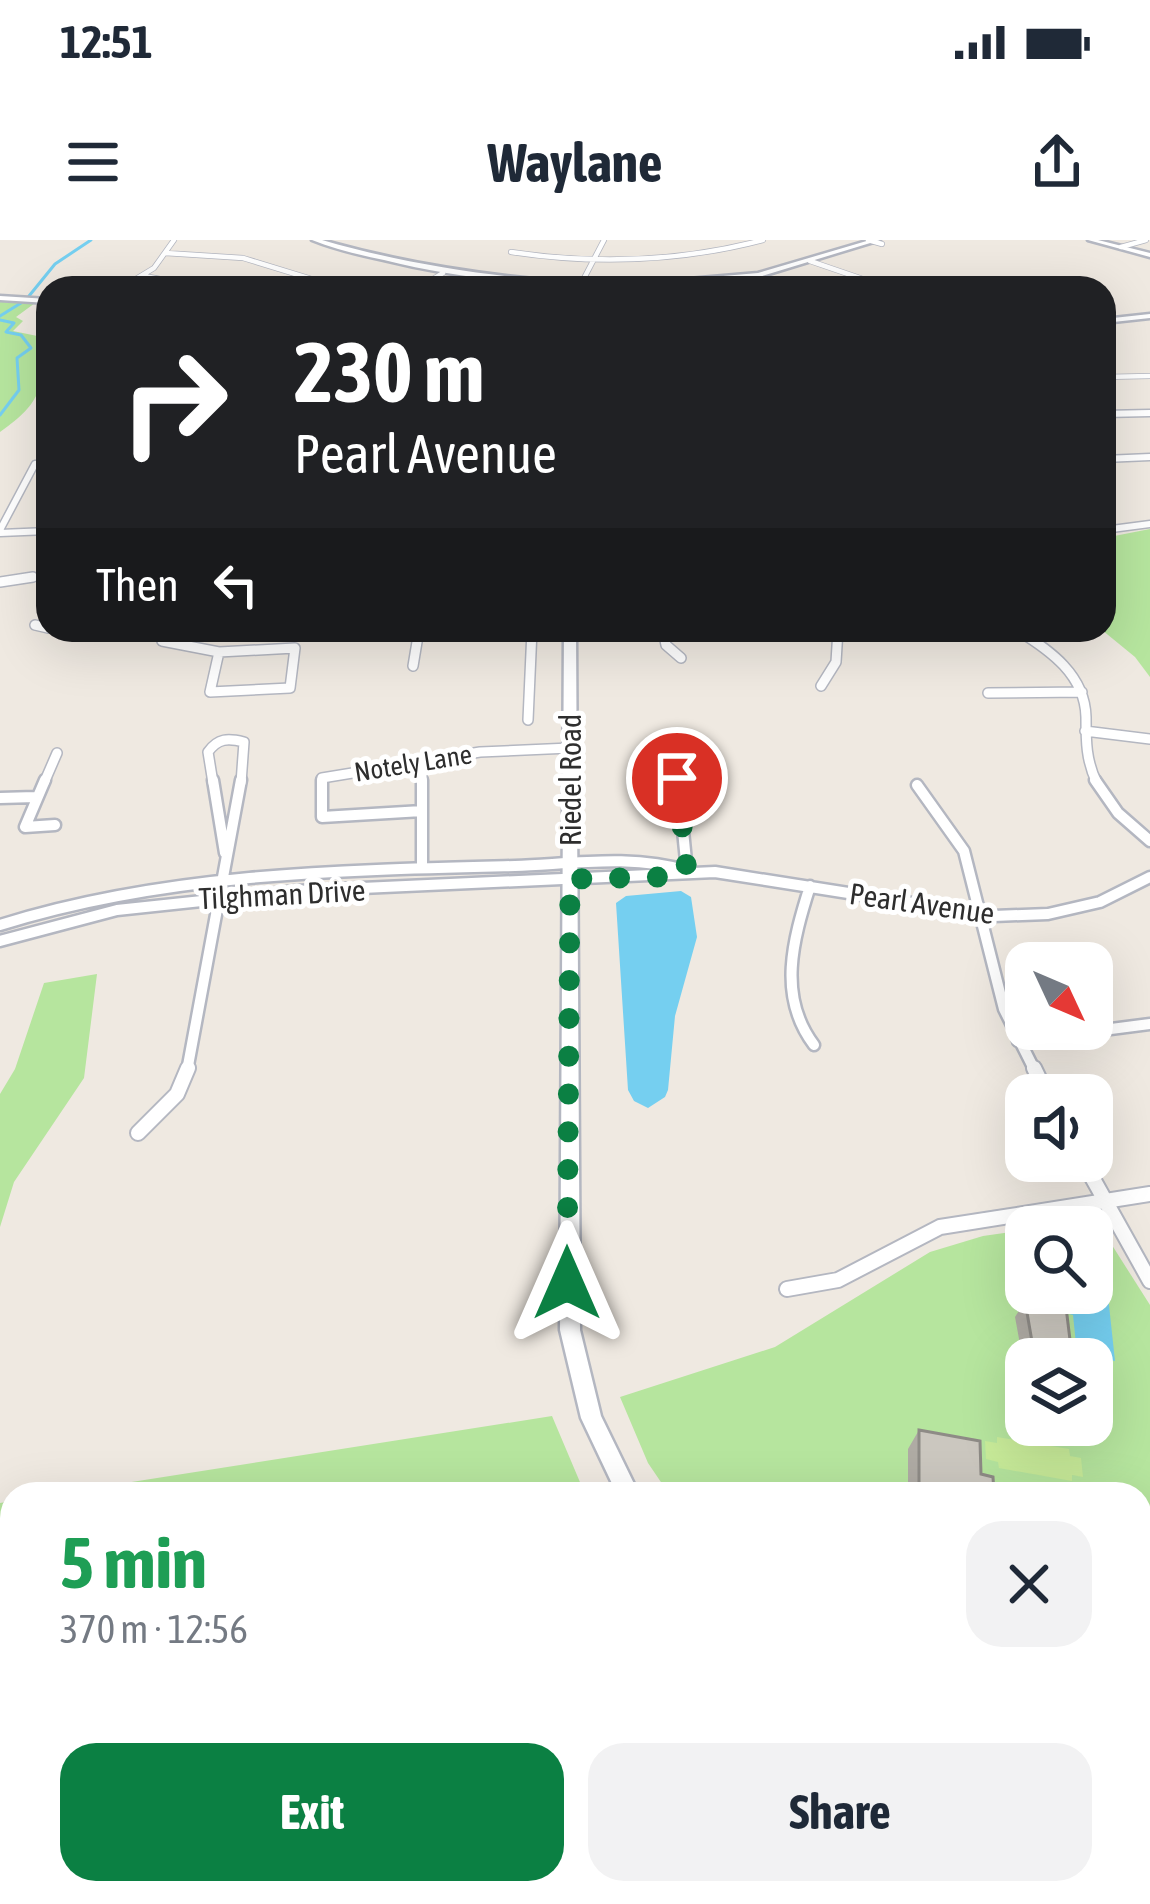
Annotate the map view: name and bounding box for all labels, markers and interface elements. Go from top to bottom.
text: 12:51 [60,16,153,68]
icon: menu [60,129,126,195]
icon: share [1024,129,1090,195]
text: Waylane [487,132,663,193]
icon: right [96,324,252,480]
text: 230 m [294,324,484,420]
text: Pearl Avenue [294,423,557,484]
icon: left [203,552,269,618]
text: Then [96,559,179,611]
street label: Riedel Road [553,714,587,846]
pin [626,727,728,829]
street label: Notely Lane [352,738,474,788]
icon: arrive [644,745,710,811]
street label: Tilghman Drive [198,873,366,915]
street label: Pearl Avenue [847,876,997,930]
north arrow [1005,942,1113,1050]
map controls [1005,942,1113,1446]
button: sound [1005,1074,1113,1182]
button: search [1005,1206,1113,1314]
position arrow [504,1220,630,1346]
button: layers [1005,1338,1113,1446]
text: 5 min [60,1521,207,1603]
button: close [966,1521,1092,1647]
text: 370 m · 12:56 [60,1607,248,1651]
button: Exit [60,1743,564,1881]
button: Share [588,1743,1092,1881]

